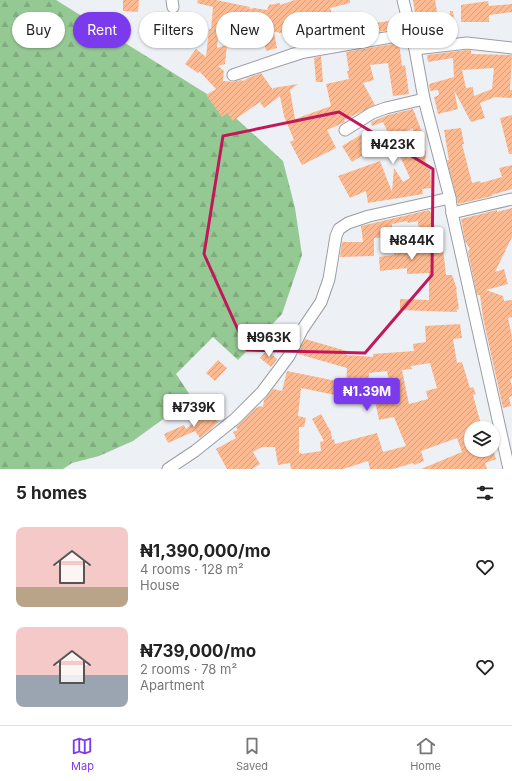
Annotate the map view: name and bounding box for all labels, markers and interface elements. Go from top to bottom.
chip: Buy [12,12,65,48]
chip: Rent [73,12,131,48]
chip: Filters [139,12,208,48]
chip: New [216,12,274,48]
chip: Apartment [282,12,379,48]
chip: House [387,12,458,48]
pin: ₦423K [365,131,421,165]
text: ₦423K [371,136,415,152]
pin: ₦844K [384,227,440,261]
text: ₦844K [389,232,435,248]
pin: ₦963K [241,324,297,358]
text: ₦963K [247,329,291,345]
pin: ₦1.39M [334,378,400,412]
text: ₦1.39M [343,383,391,399]
pin: ₦739K [166,394,222,428]
text: ₦739K [172,399,216,415]
map controls [464,421,500,457]
button: layers [464,421,500,457]
icon: filters [474,482,496,504]
text: 5 homes [16,483,87,503]
text: ₦1,390,000/mo [140,541,271,561]
icon: home [48,543,96,591]
icon: heart [474,556,496,578]
text: 4 rooms · 128 m² [140,561,244,577]
text: House [140,577,180,593]
text: ₦739,000/mo [140,641,256,661]
icon: home [48,643,96,691]
icon: heart [474,656,496,678]
text: 2 rooms · 78 m² [140,661,237,677]
text: Apartment [140,677,205,693]
tab: Map [71,735,94,773]
tab: Saved [236,735,268,773]
tab: Home [410,735,441,773]

